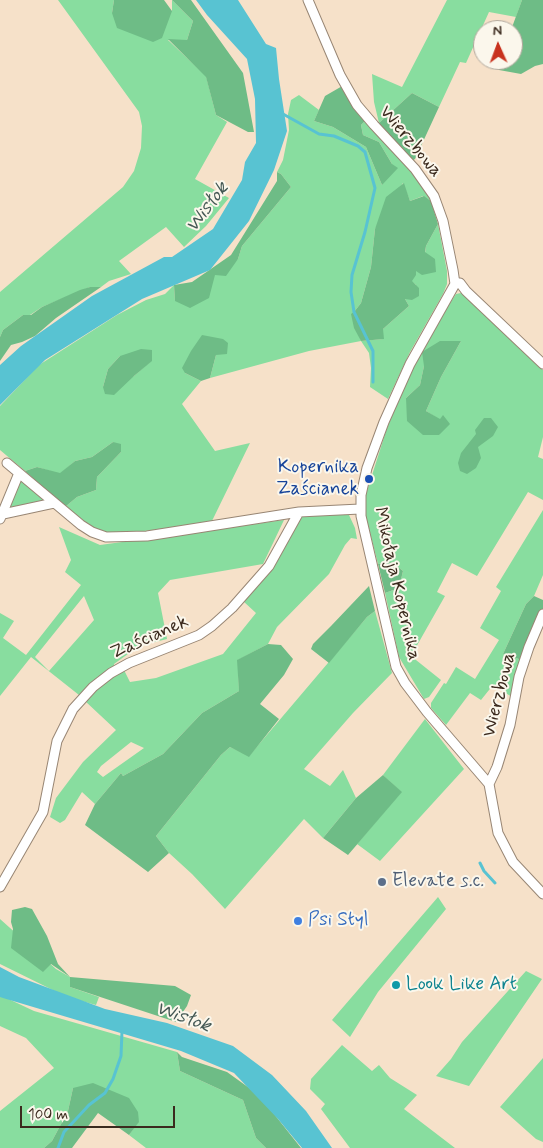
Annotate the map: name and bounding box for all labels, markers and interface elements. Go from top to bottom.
north arrow [473,20,523,70]
text: N [493,22,502,40]
street label: Wierzbowa [373,102,447,182]
water label: Wisłok [181,178,235,238]
place label: Kopernika Zaścianek [276,457,359,501]
marker: Kopernika Zaścianek [363,473,375,485]
street label: Mikołaja Kopernika [367,505,425,663]
street label: Zaścianek [108,611,192,665]
street label: Wierzbowa [478,650,522,740]
place label: Elevate s.c. [392,871,484,893]
marker: Elevate s.c. [376,876,388,888]
place label: Psi Styl [308,910,368,932]
marker: Psi Styl [292,915,304,927]
place label: Look Like Art [406,974,517,996]
marker: Look Like Art [390,979,402,991]
water label: Wisłok [152,997,214,1039]
scale bar [22,1096,178,1128]
text: 100 m [28,1105,68,1125]

